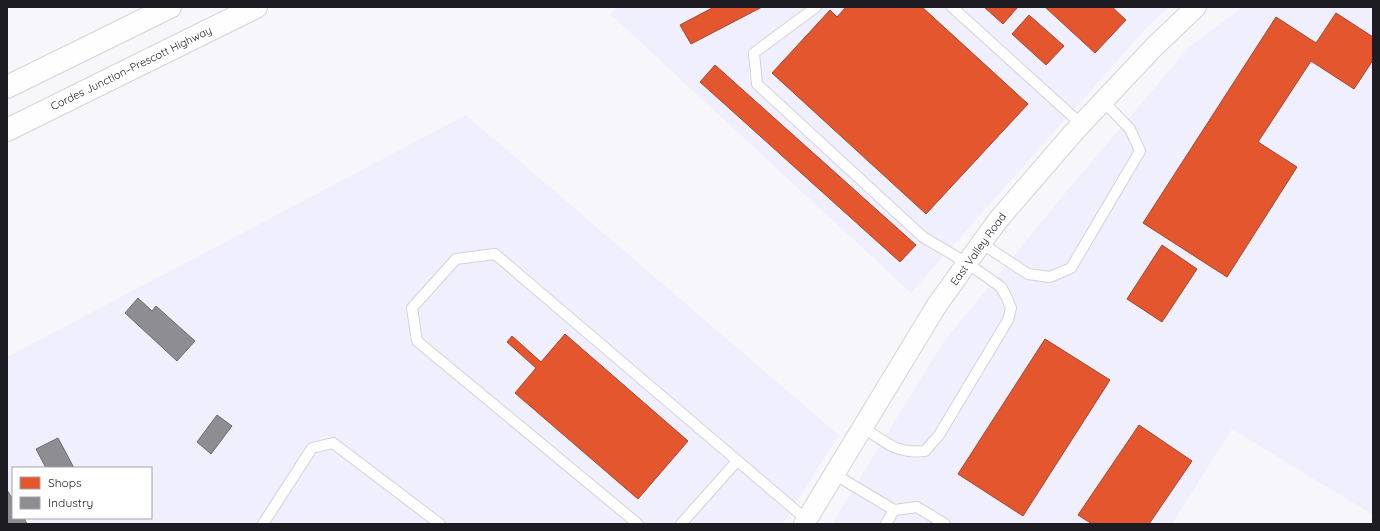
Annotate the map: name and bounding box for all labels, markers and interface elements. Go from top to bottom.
street label: Cordes Junction–Prescott Highway [48,23,214,113]
street label: East Valley Road [947,210,1009,288]
legend [12,467,152,519]
text: Shops [48,475,82,490]
text: Industry [48,495,93,510]

